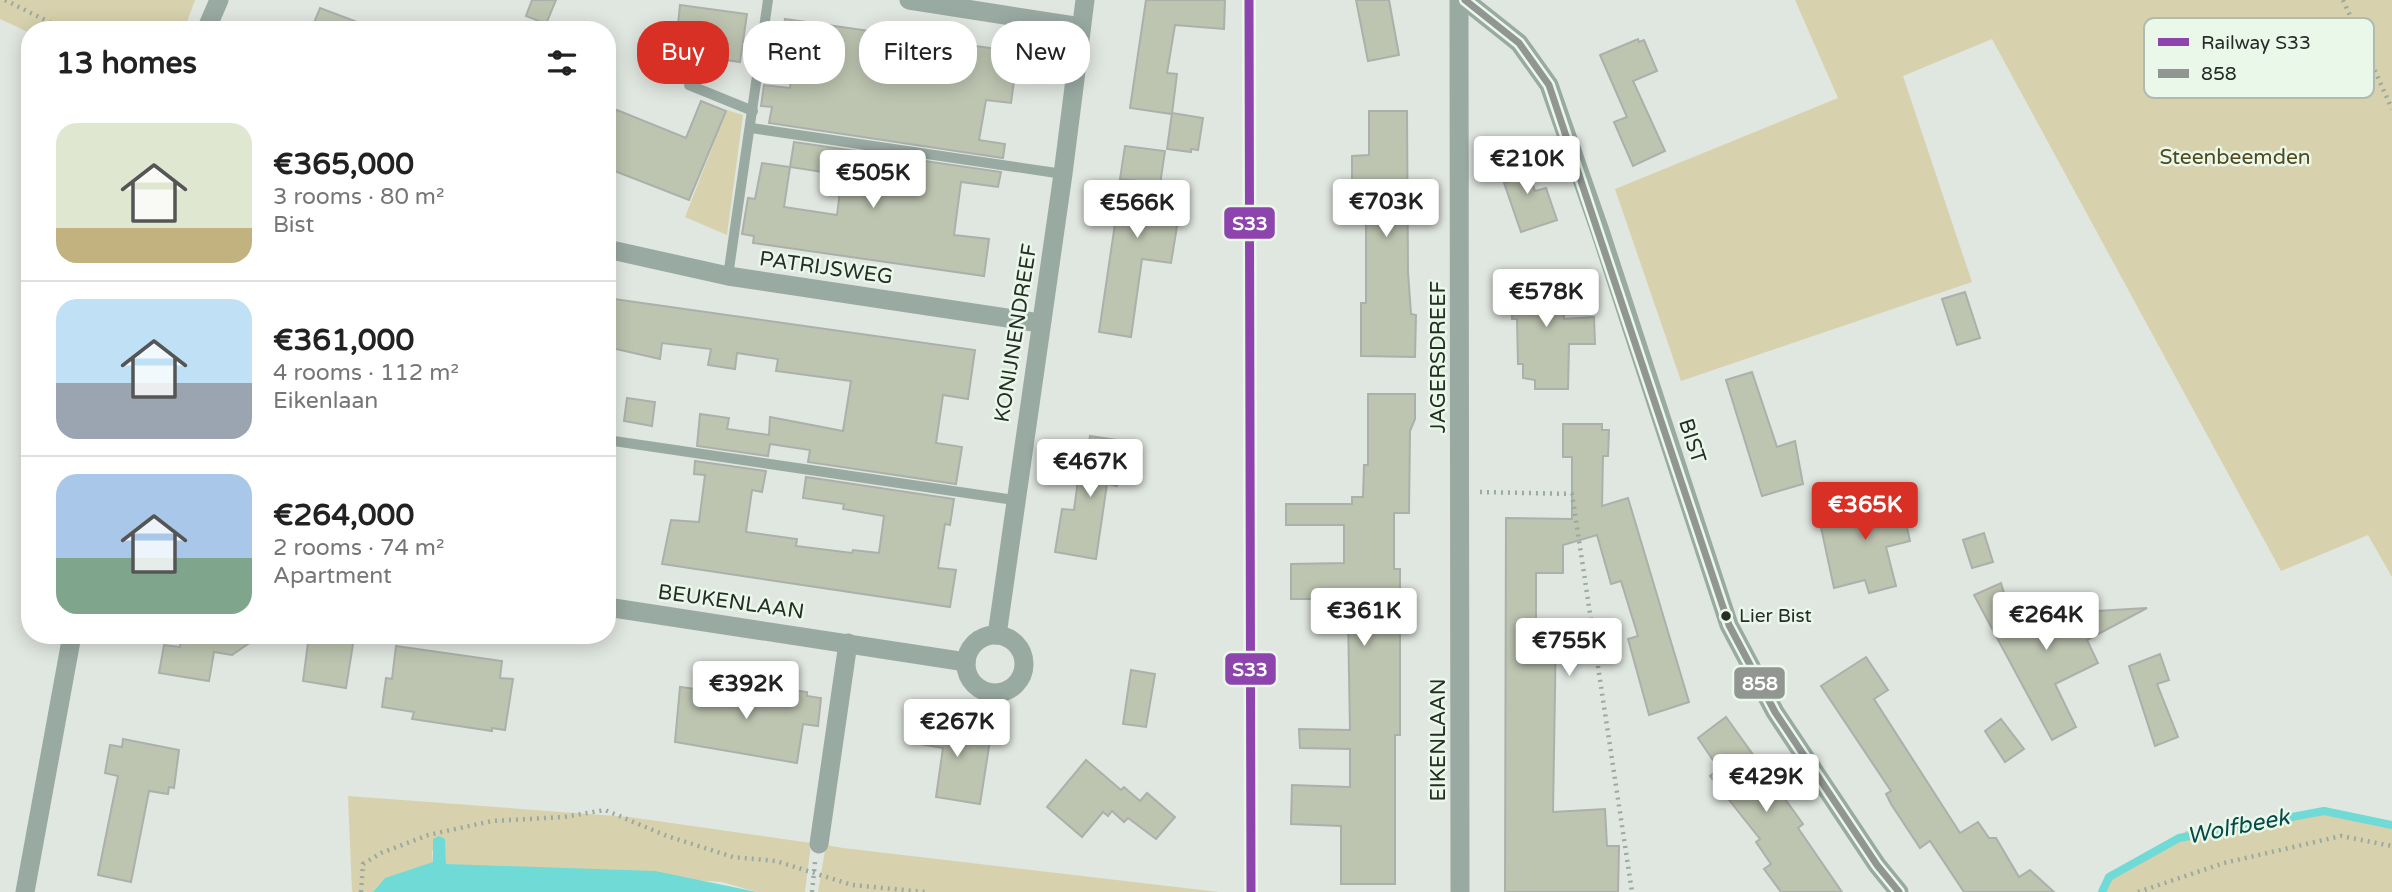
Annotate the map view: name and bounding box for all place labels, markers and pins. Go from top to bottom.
pin: €210K [1478,136,1576,196]
pin: €505K [824,150,922,210]
pin: €566K [1088,180,1186,240]
pin: €703K [1337,180,1435,239]
pin: €578K [1497,270,1595,329]
pin: €467K [1041,440,1139,499]
pin: €365K [1816,482,1914,542]
pin: €361K [1315,588,1413,648]
pin: €264K [1997,592,2095,652]
place label: Lier Bist [1739,605,1812,627]
marker: Lier Bist [1719,609,1733,623]
pin: €755K [1520,618,1618,678]
pin: €392K [697,662,795,721]
pin: €267K [908,700,1006,759]
pin: €429K [1717,754,1815,814]

